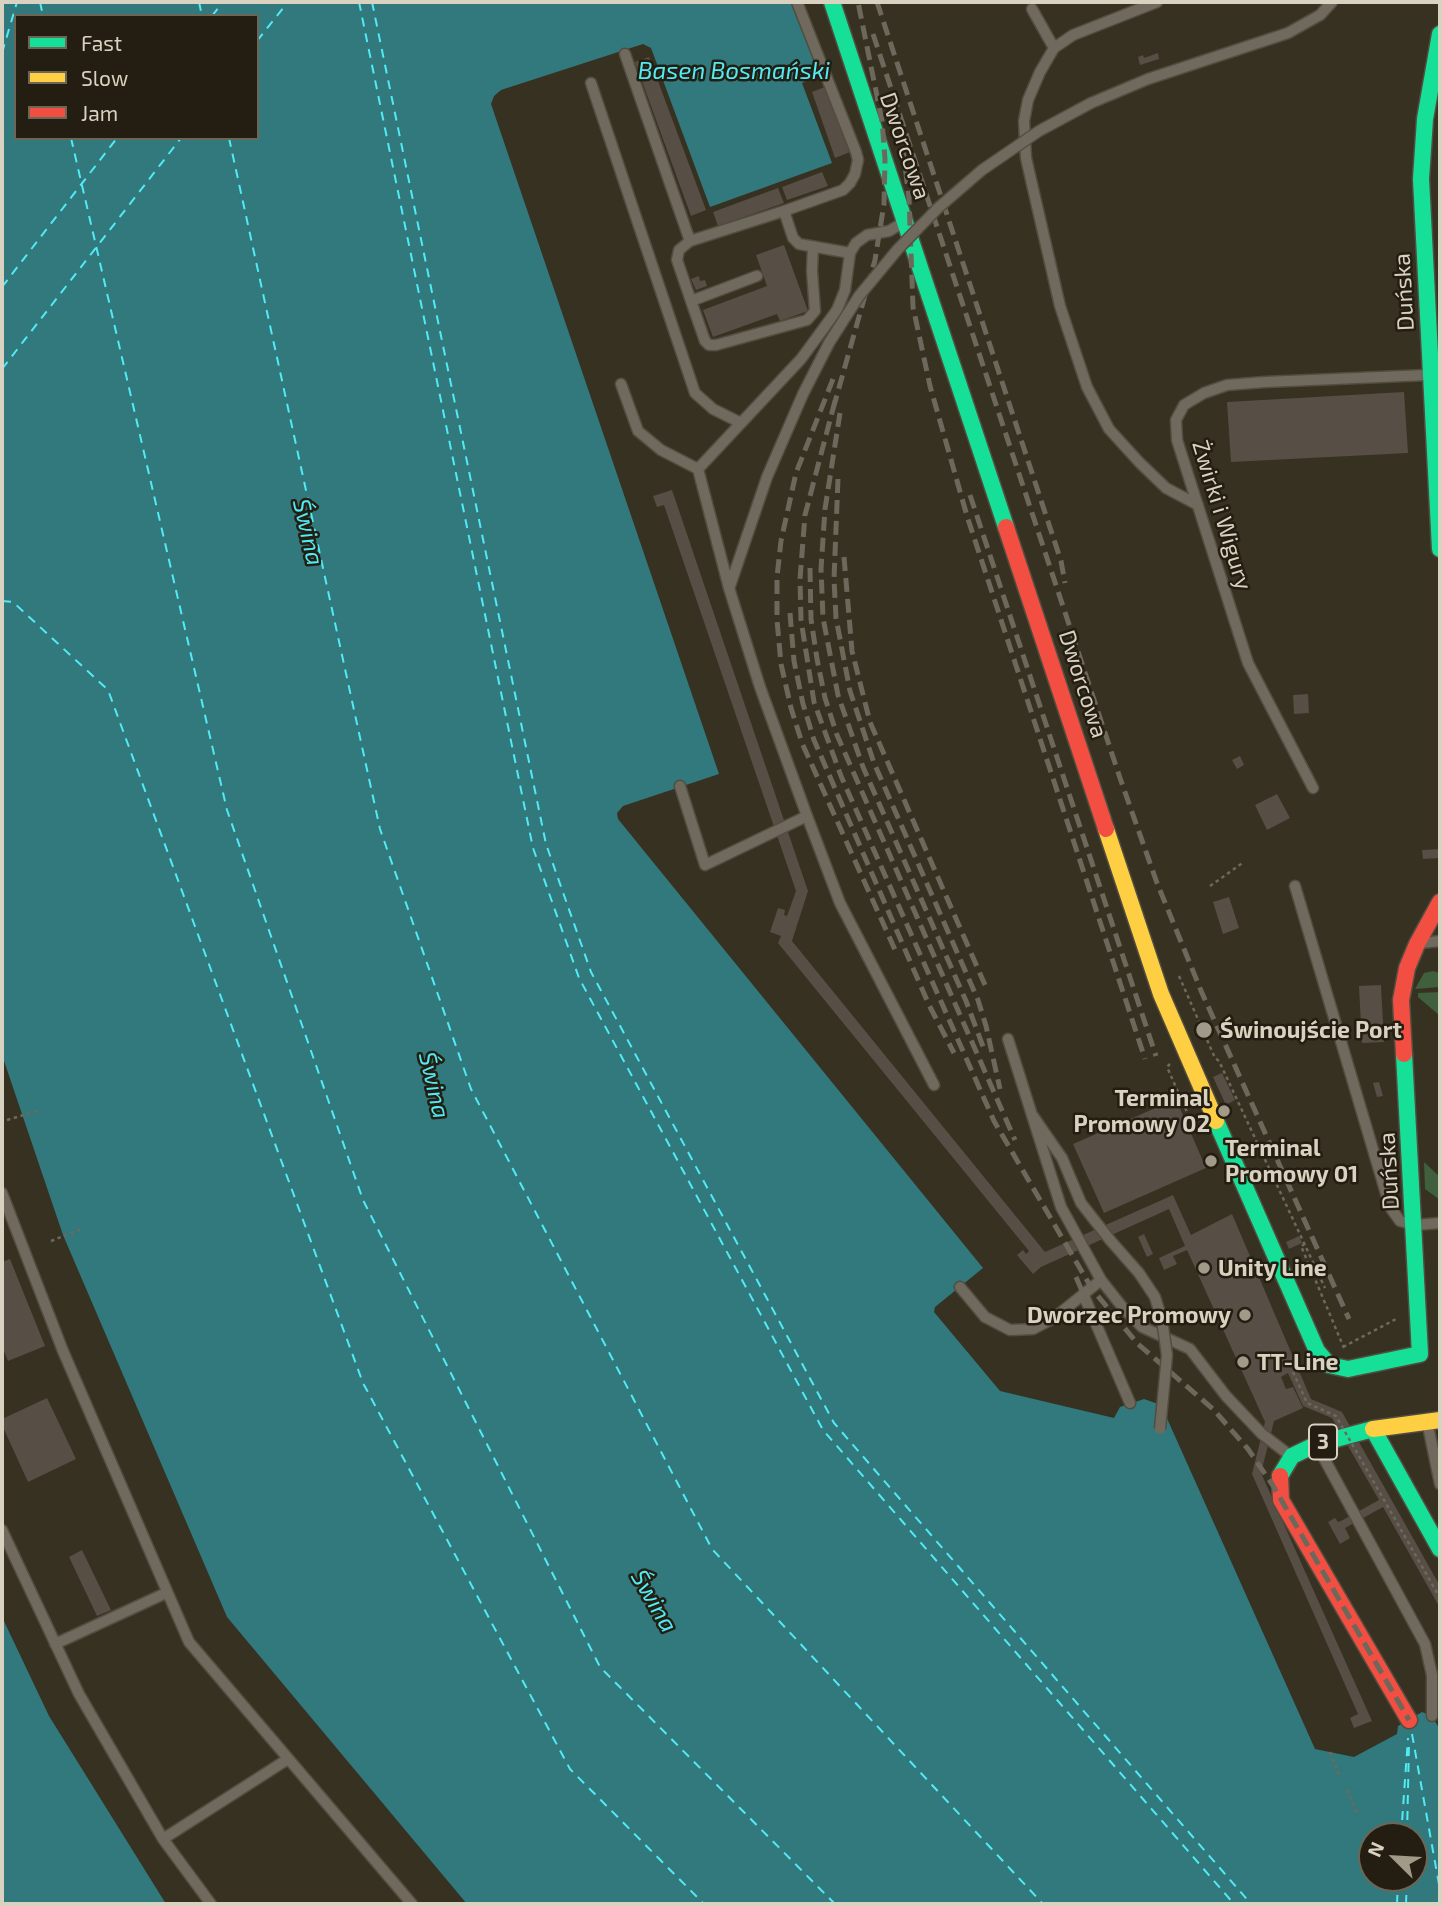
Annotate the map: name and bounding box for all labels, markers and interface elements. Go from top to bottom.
legend [14,14,259,140]
text: Fast [81,30,122,55]
water label: Basen Bosmański [638,57,830,85]
text: Slow [81,65,128,90]
street label: Dworcowa [874,89,936,203]
text: Jam [81,100,118,125]
street label: Duńska [1388,252,1420,332]
street label: Żwirki i Wigury [1186,437,1258,593]
water label: Świna [286,496,330,568]
street label: Dworcowa [1053,627,1113,741]
place label: Świnoujście Port [1220,1016,1402,1044]
marker: Świnoujście Port [1194,1020,1214,1040]
water label: Świna [412,1049,456,1121]
place label: Terminal Promowy 02 [1073,1084,1210,1138]
marker: Terminal Promowy 02 [1216,1103,1232,1119]
street label: Duńska [1373,1131,1405,1211]
place label: Terminal Promowy 01 [1225,1134,1358,1188]
marker: Terminal Promowy 01 [1203,1153,1219,1169]
place label: Unity Line [1218,1254,1327,1282]
marker: Unity Line [1196,1260,1212,1276]
place label: Dworzec Promowy [1027,1301,1231,1329]
marker: Dworzec Promowy [1237,1307,1253,1323]
place label: TT-Line [1257,1348,1338,1376]
marker: TT-Line [1235,1354,1251,1370]
road number: 3 [1309,1424,1337,1460]
water label: Świna [625,1565,683,1637]
north arrow [1358,1822,1428,1892]
text: N [1362,1838,1388,1860]

